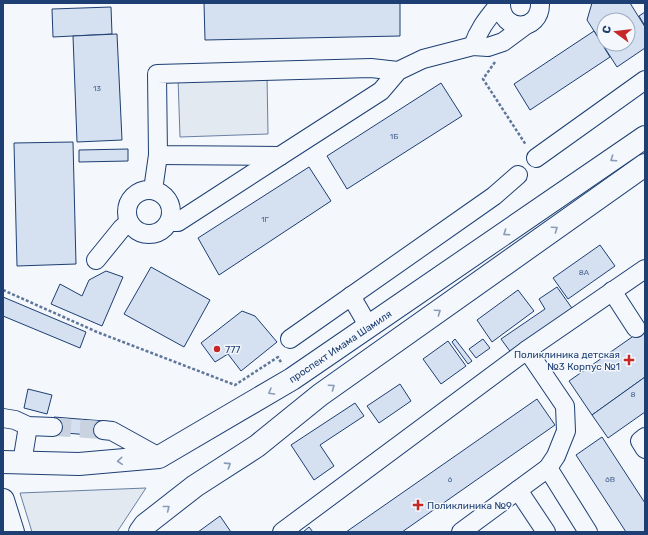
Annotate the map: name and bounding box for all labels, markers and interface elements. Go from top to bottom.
north arrow [596,12,636,52]
text: С [600,24,614,35]
house number: 13 [93,84,101,93]
house number: 1Б [390,132,398,141]
one-way arrow [610,154,617,162]
house number: 1Г [261,215,270,224]
one-way arrow [551,226,558,234]
one-way arrow [503,228,510,235]
house number: 8А [579,268,590,277]
street label: проспект Имама Шамиля [287,308,394,386]
one-way arrow [433,310,440,317]
marker: 777 [212,344,222,354]
place label: 777 [225,344,240,356]
place label: Поликлиника детская №3 Корпус №1 [514,349,620,373]
marker: Поликлиника детская №3 Корпус №1 [623,354,635,366]
one-way arrow [327,385,334,392]
one-way arrow [267,388,275,395]
house number: 8 [630,390,636,399]
one-way arrow [117,456,123,465]
one-way arrow [224,462,231,470]
house number: 6 [448,475,453,484]
house number: 6В [605,475,615,484]
marker: Поликлиника №9 [412,499,424,511]
place label: Поликлиника №9 [427,500,512,512]
one-way arrow [162,506,169,513]

